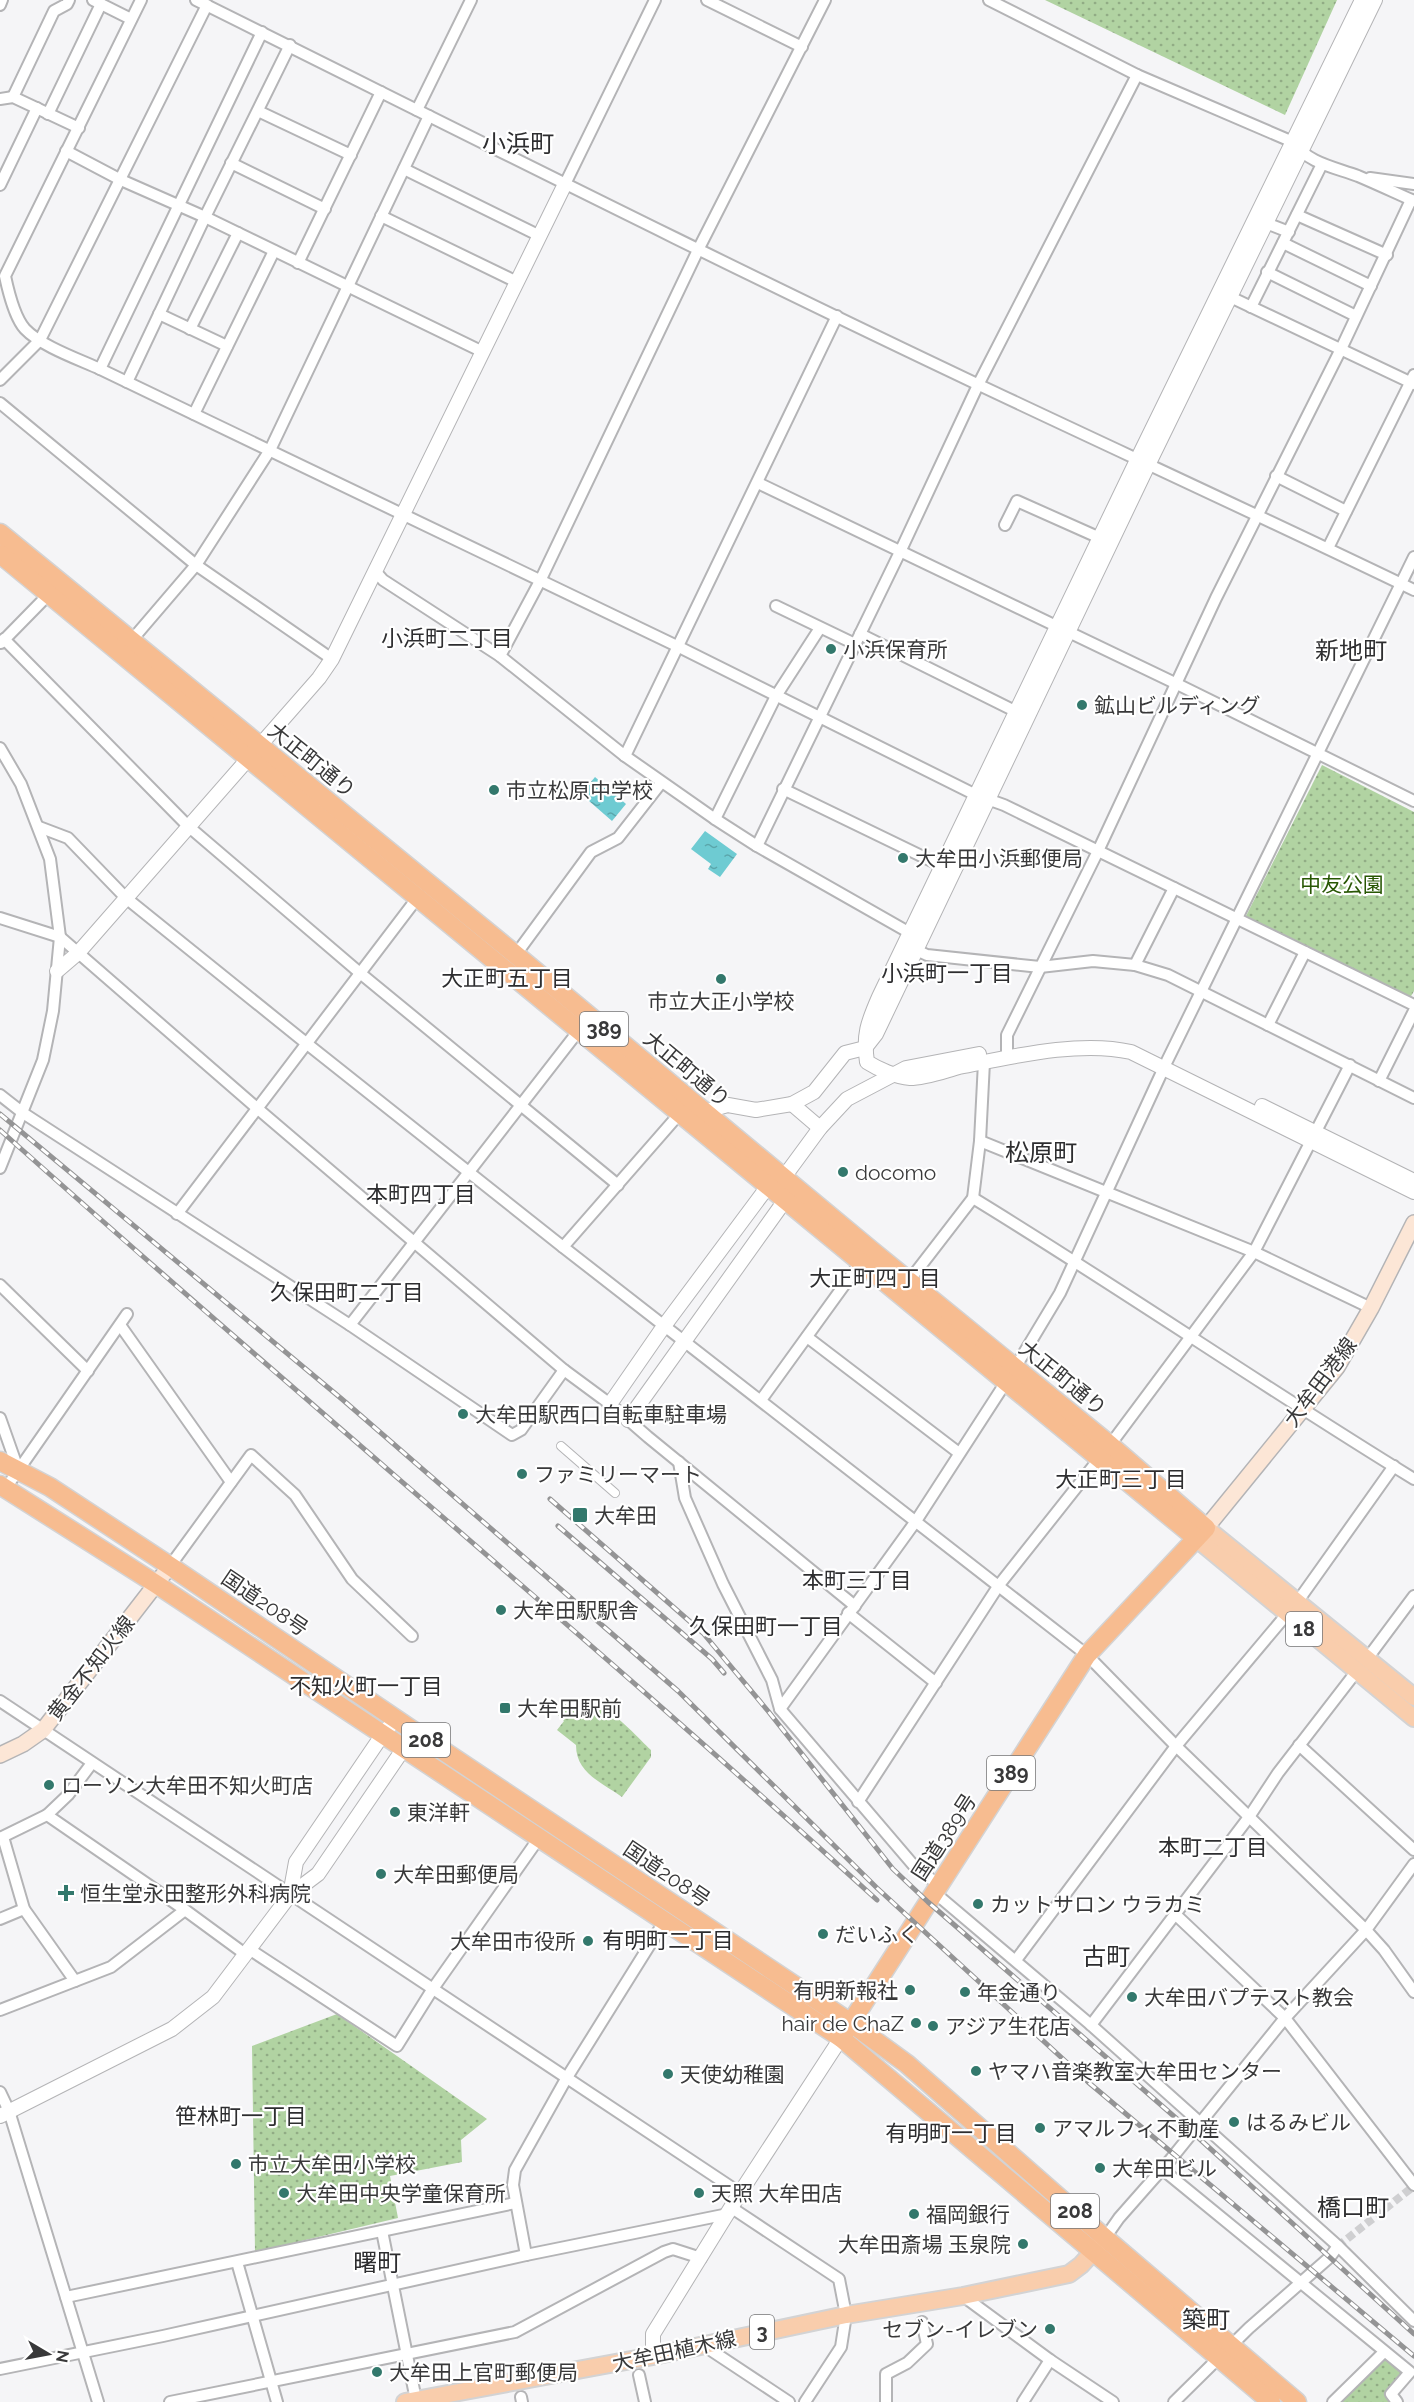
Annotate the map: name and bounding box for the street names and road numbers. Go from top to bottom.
street label: 大正町通り [263,717,361,803]
road number: 389 [580,1012,628,1046]
street label: 大正町通り [639,1026,735,1112]
street label: 大牟田港線 [1278,1333,1362,1431]
street label: 大正町通り [1014,1335,1112,1421]
street label: 国道208号 [217,1565,313,1641]
street label: 黄金不知火線 [42,1611,140,1725]
road number: 18 [1286,1612,1322,1646]
road number: 208 [402,1723,450,1757]
road number: 389 [987,1756,1035,1790]
street label: 国道389号 [907,1789,981,1885]
street label: 国道208号 [619,1836,715,1912]
road number: 208 [1051,2194,1099,2228]
road number: 3 [750,2315,774,2349]
street label: 大牟田植木線 [610,2326,738,2376]

